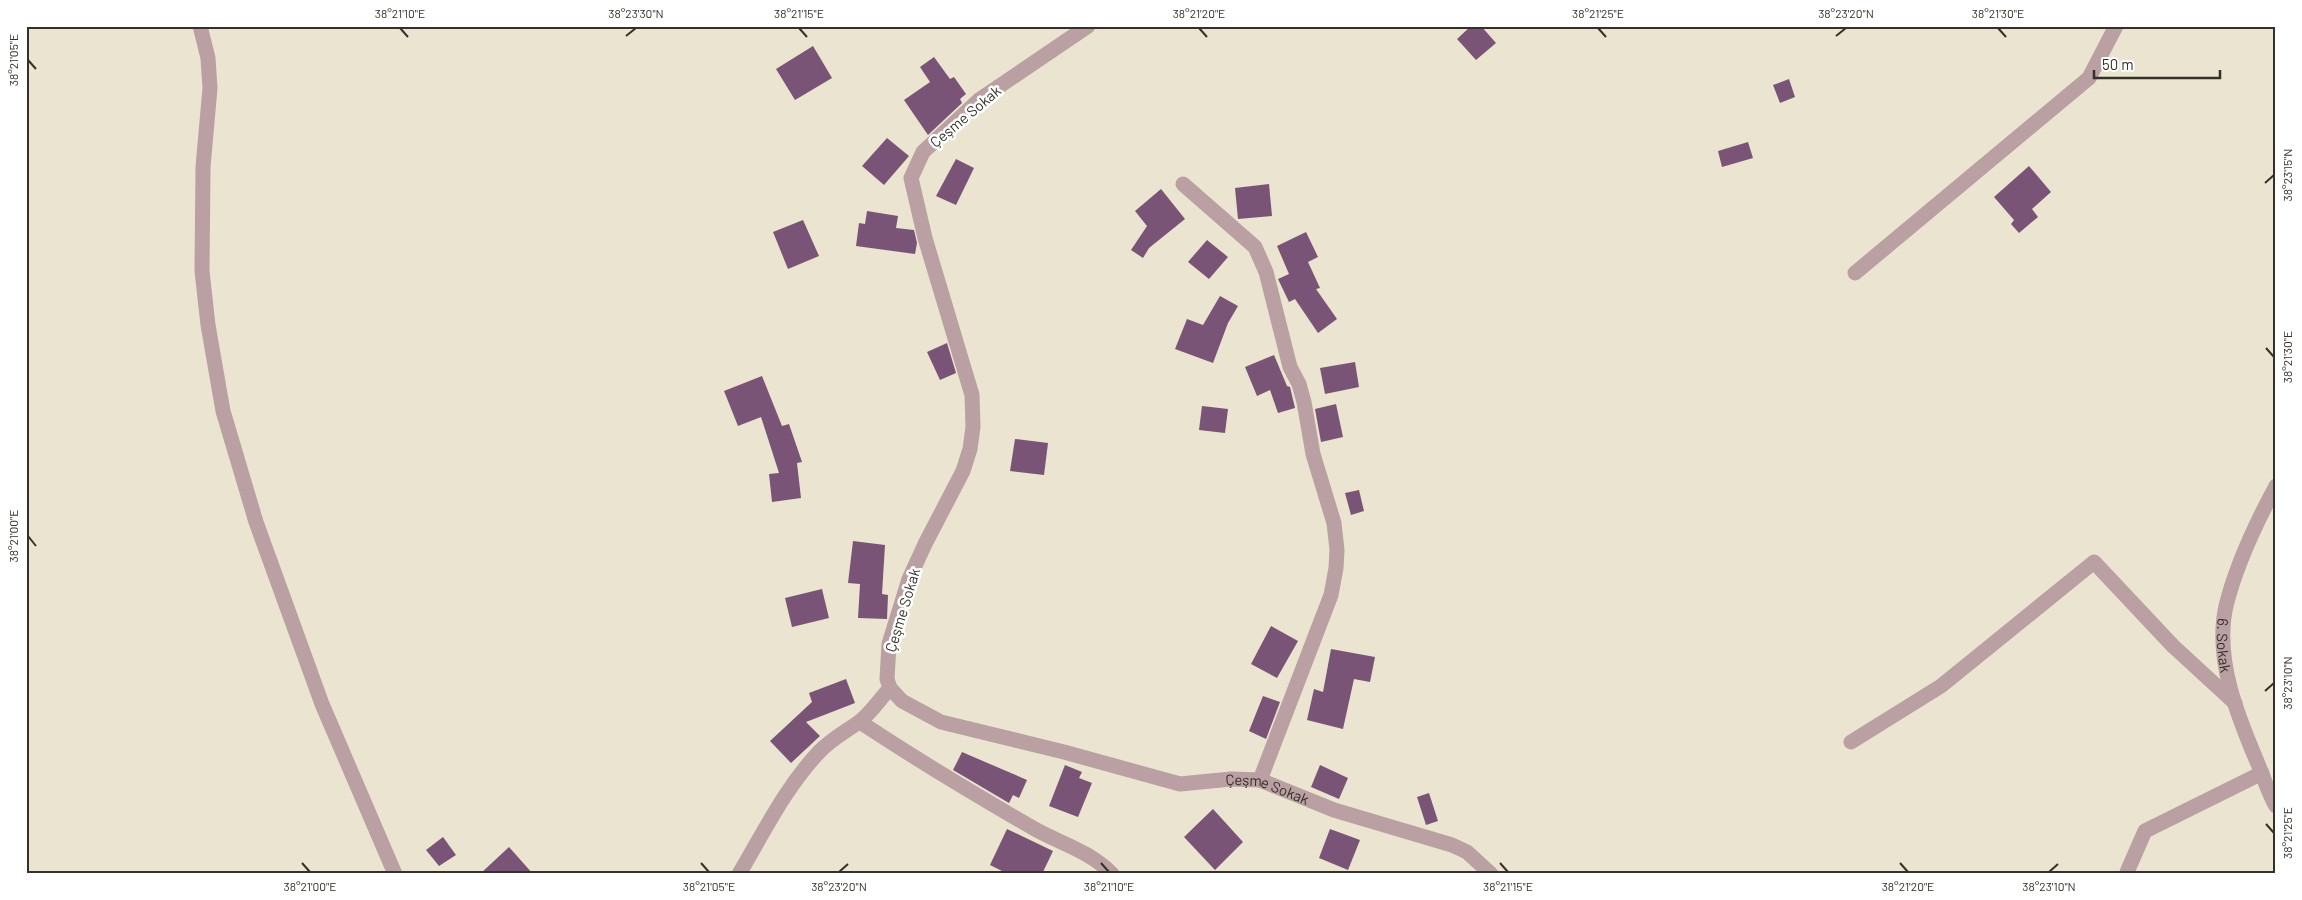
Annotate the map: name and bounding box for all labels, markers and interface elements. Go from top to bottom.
text: 38°21'10"E [375,6,425,20]
text: 38°23'30"N [608,6,664,20]
text: 38°21'15"E [774,6,824,20]
text: 38°21'20"E [1173,6,1225,20]
text: 38°21'25"E [1572,6,1624,20]
text: 38°23'20"N [1818,6,1874,20]
text: 38°21'30"E [1972,6,2024,20]
text: 38°21'05"E [6,34,20,86]
scale bar [2094,48,2221,80]
text: 50 m [2102,55,2134,73]
street label: Çeşme Sokak [926,81,1004,151]
text: 38°23'15"N [2280,149,2294,201]
text: 38°21'30"E [2280,331,2294,383]
text: 38°21'00"E [6,509,20,563]
street label: Çeşme Sokak [881,565,923,654]
street label: 6. Sokak [2214,617,2236,675]
text: 38°23'10"N [2280,656,2294,710]
street label: Çeşme Sokak [1224,770,1312,808]
text: 38°21'25"E [2280,807,2294,859]
text: 38°21'00"E [283,879,337,893]
text: 38°21'05"E [683,879,735,893]
text: 38°23'20"N [811,879,867,893]
text: 38°21'10"E [1084,879,1134,893]
text: 38°21'15"E [1483,879,1533,893]
text: 38°21'20"E [1882,879,1934,893]
text: 38°23'10"N [2022,879,2076,893]

